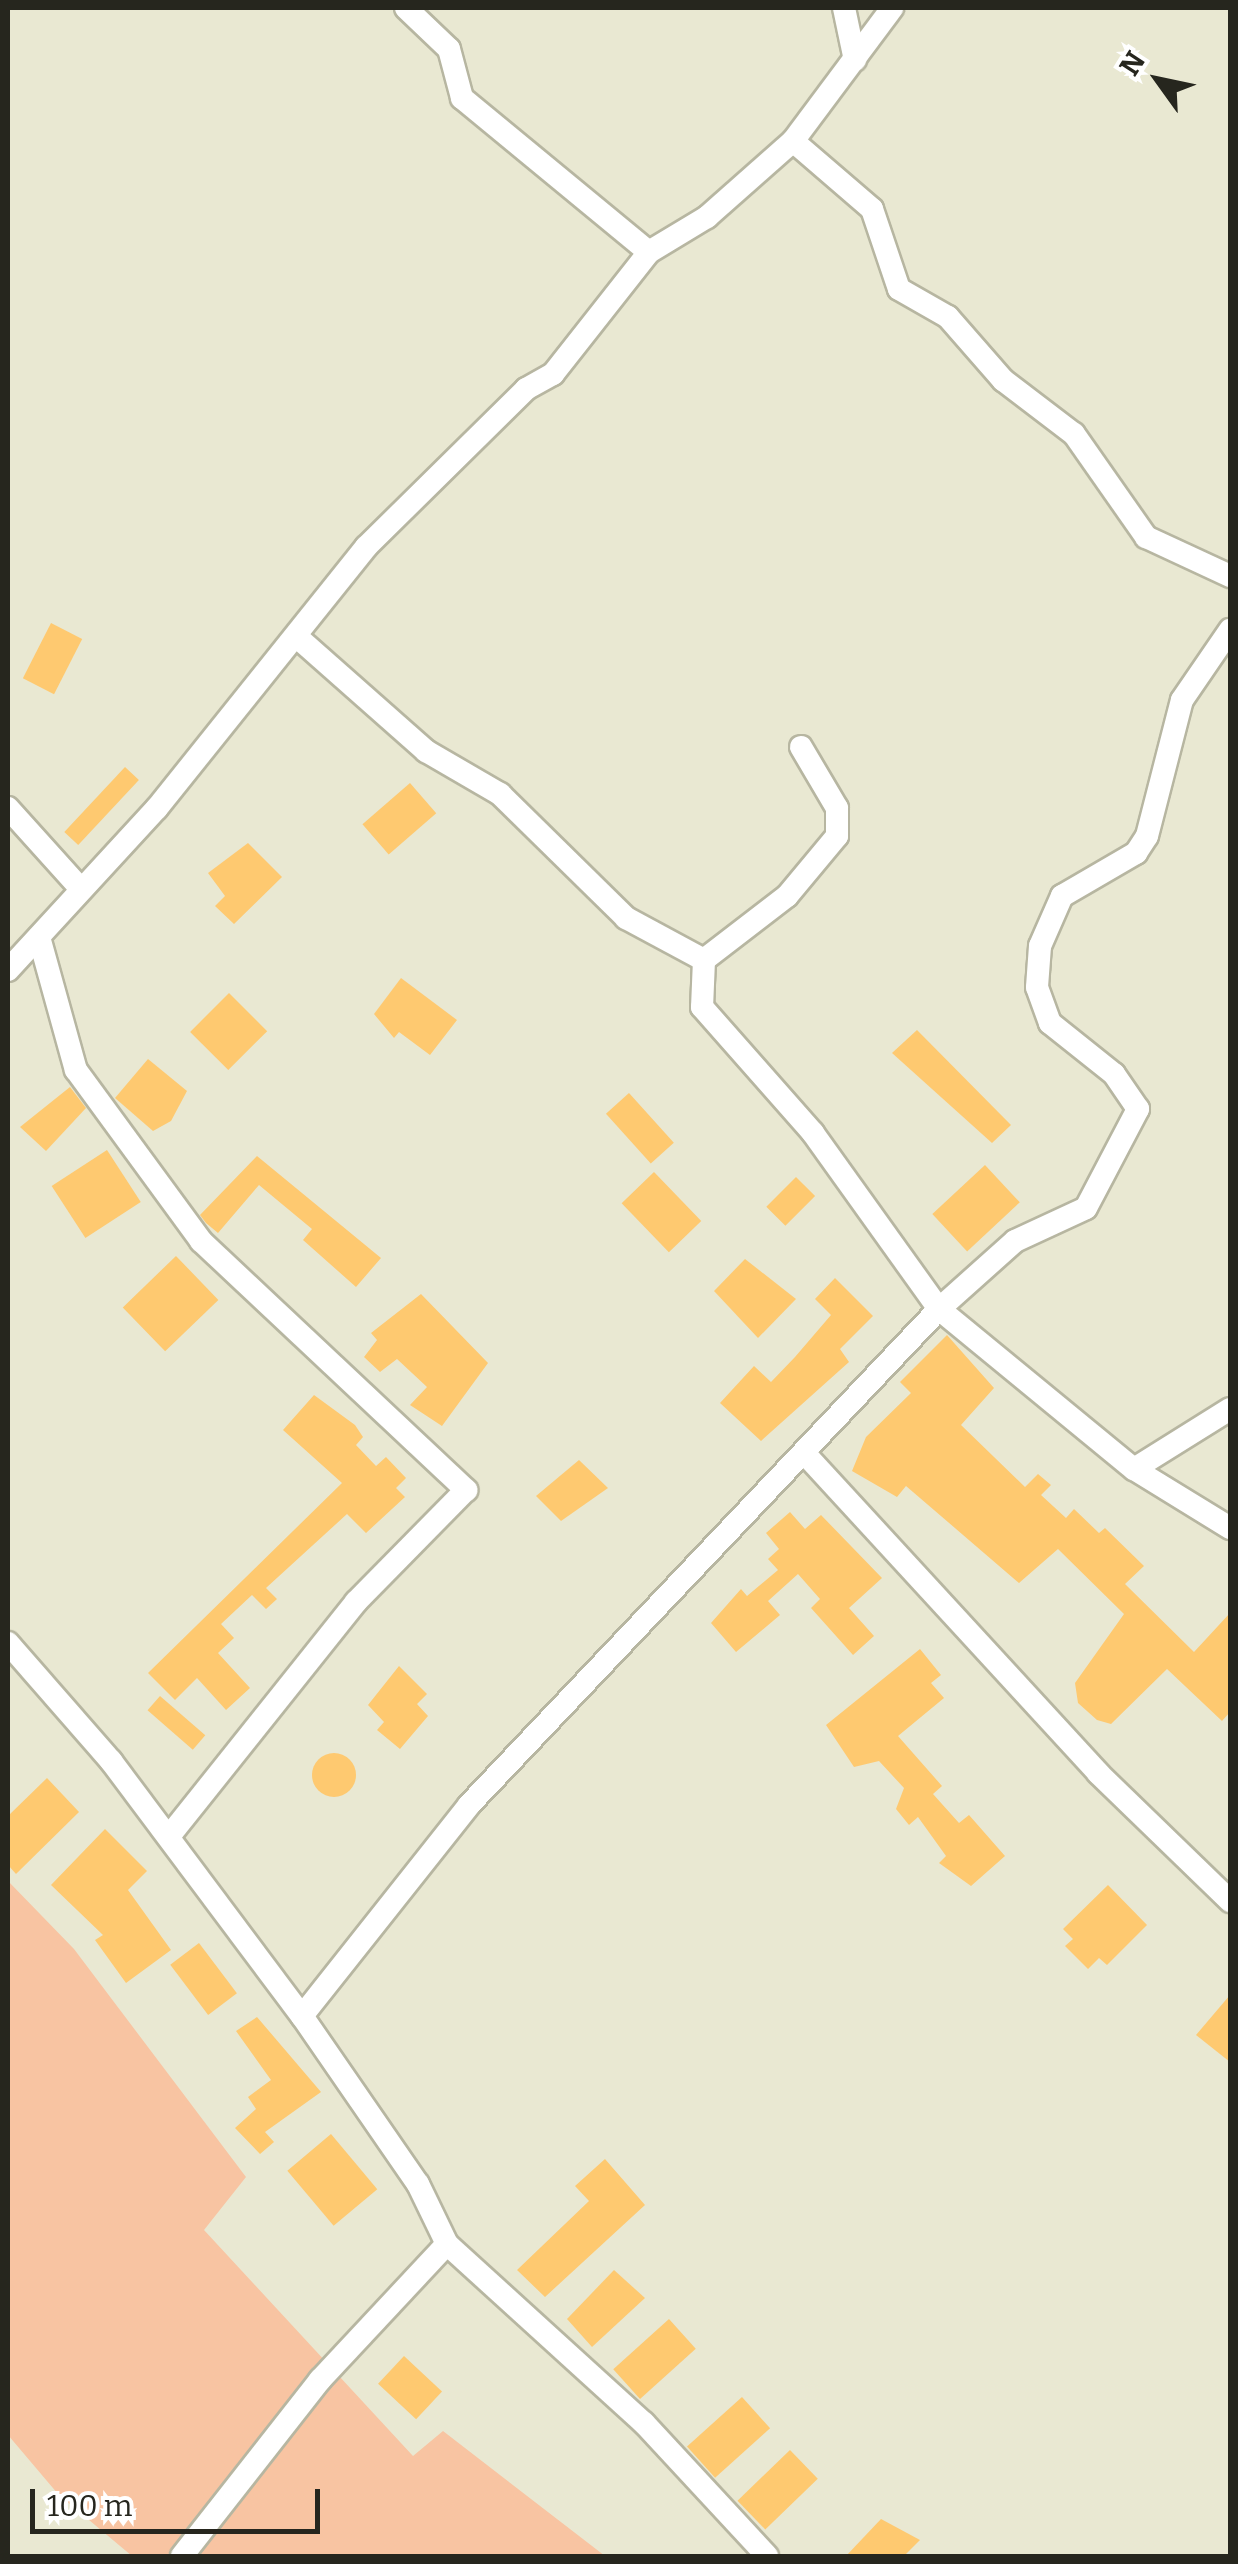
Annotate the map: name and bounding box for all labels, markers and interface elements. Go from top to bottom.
north arrow [1108,30,1208,130]
text: N [1113,45,1152,81]
scale bar [35,2469,325,2531]
text: 100 m [47,2488,132,2524]

